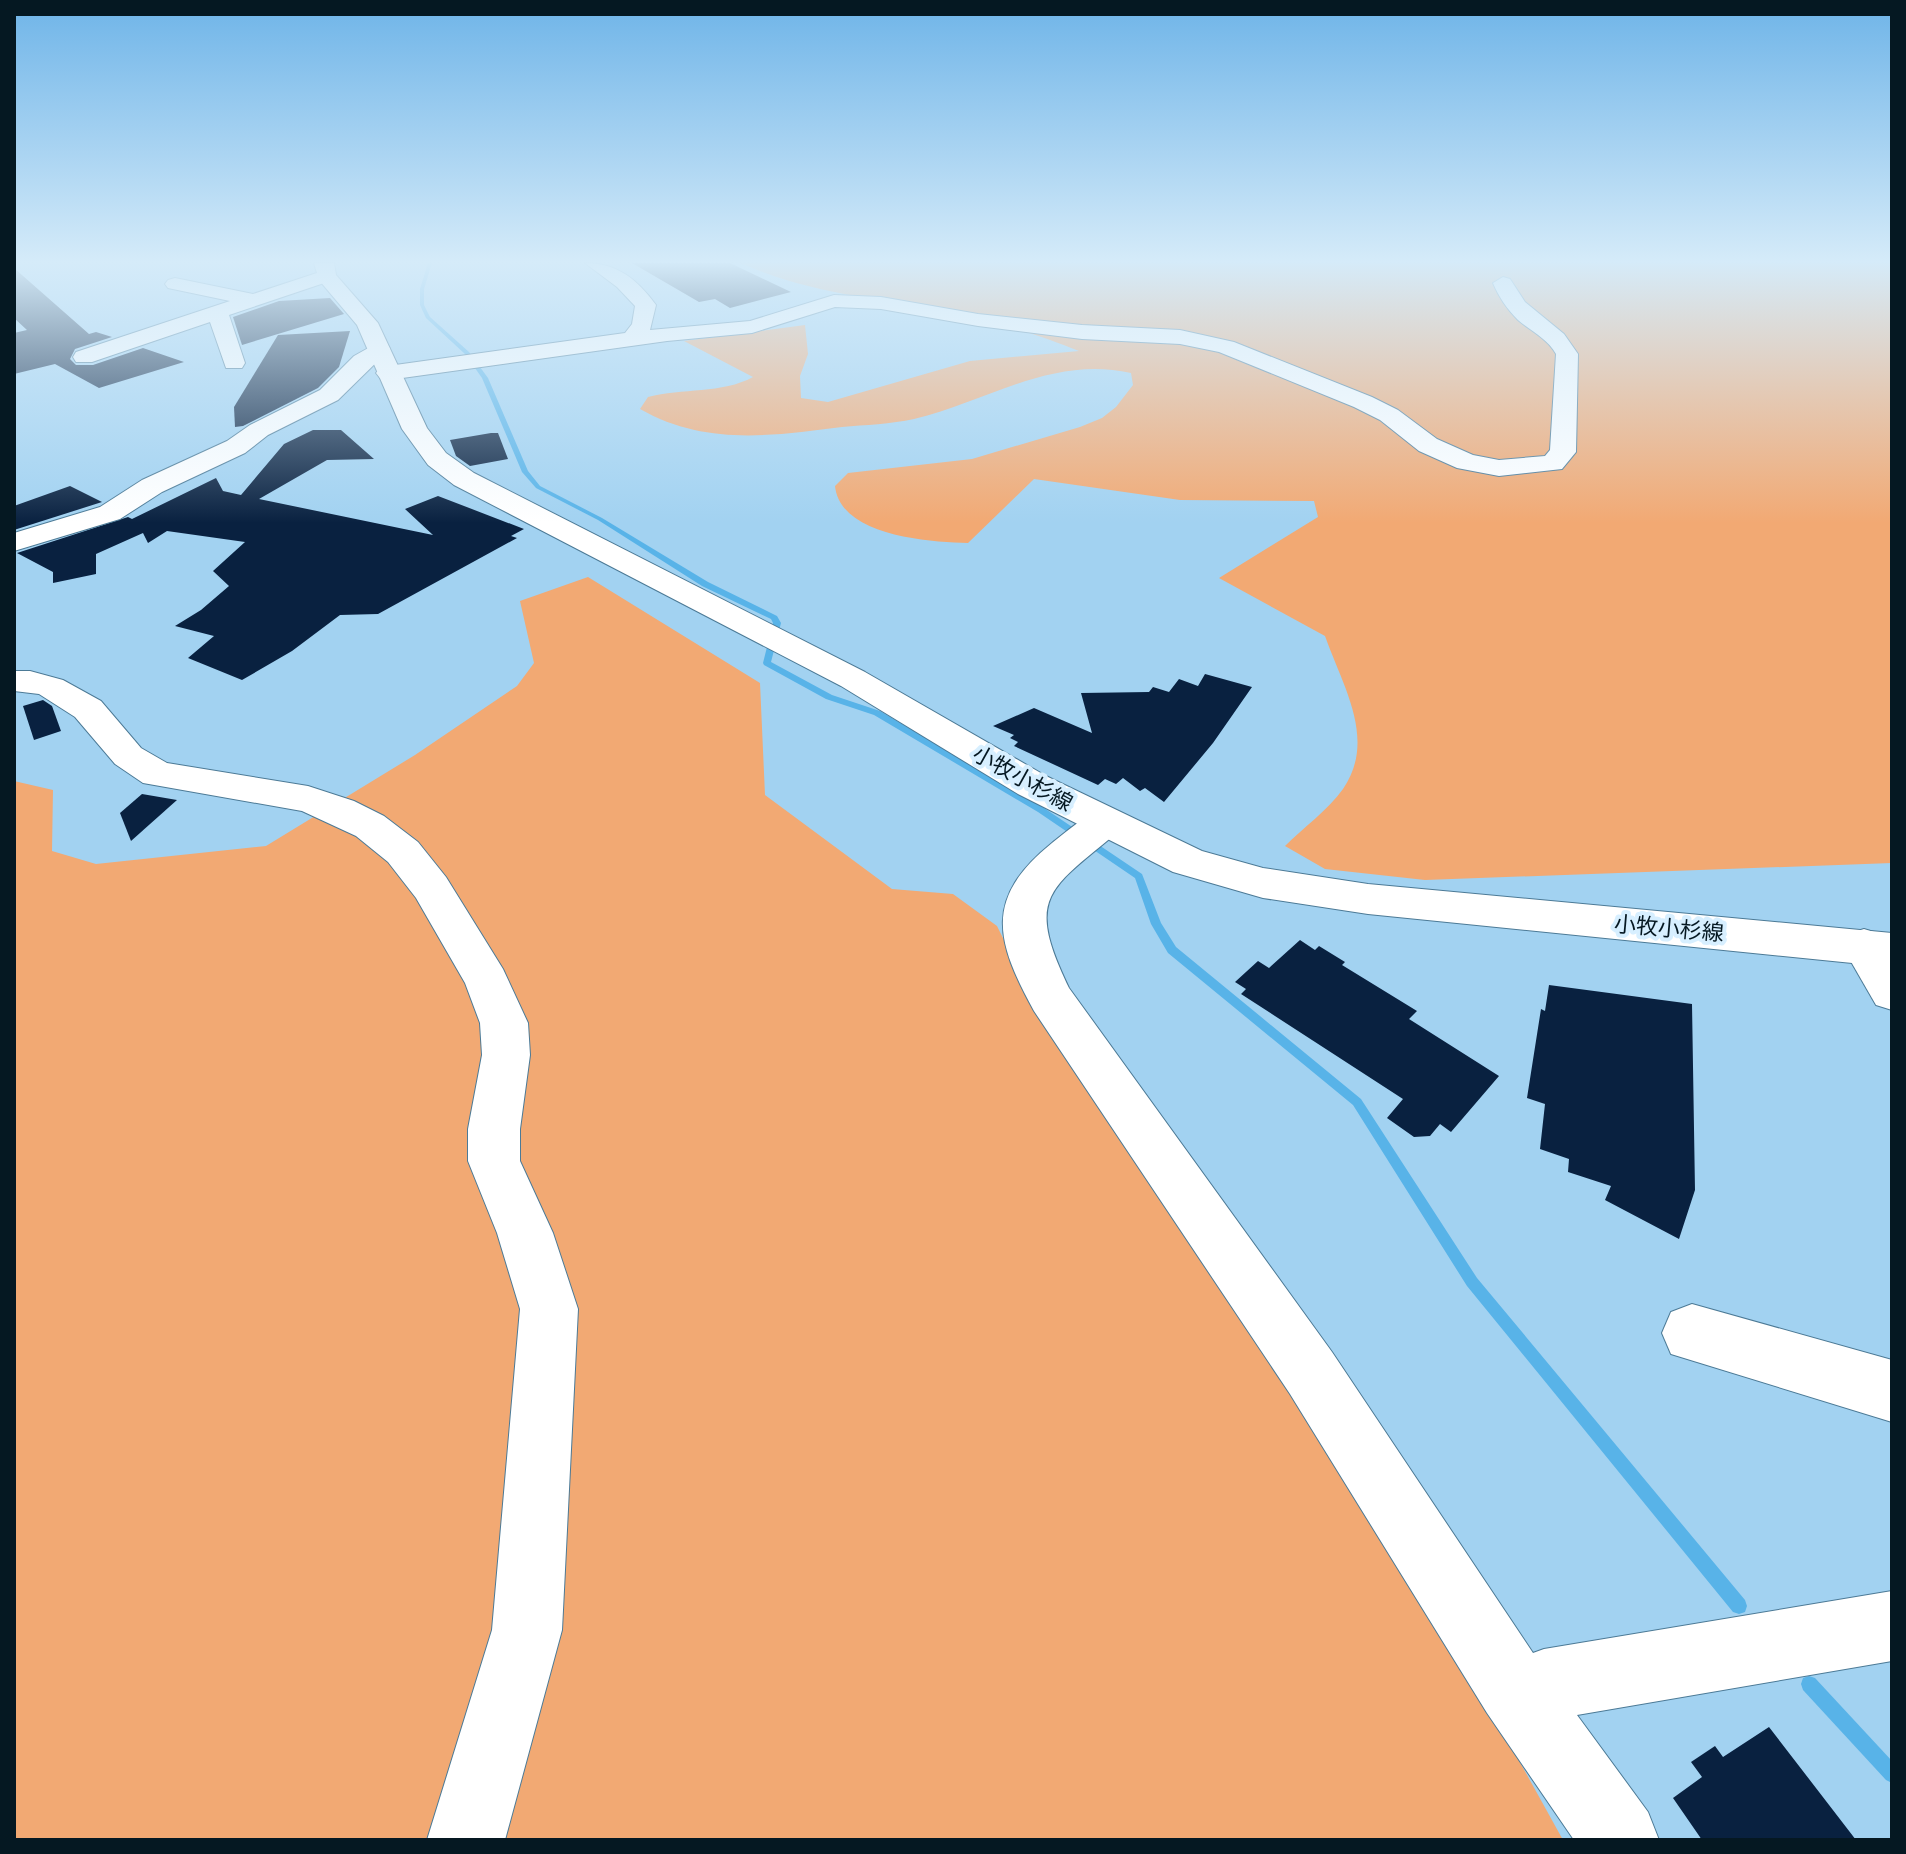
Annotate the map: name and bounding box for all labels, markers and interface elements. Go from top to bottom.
street label: 小牧小杉線 [967,736,1079,820]
street label: 小牧小杉線 [1613,906,1725,950]

